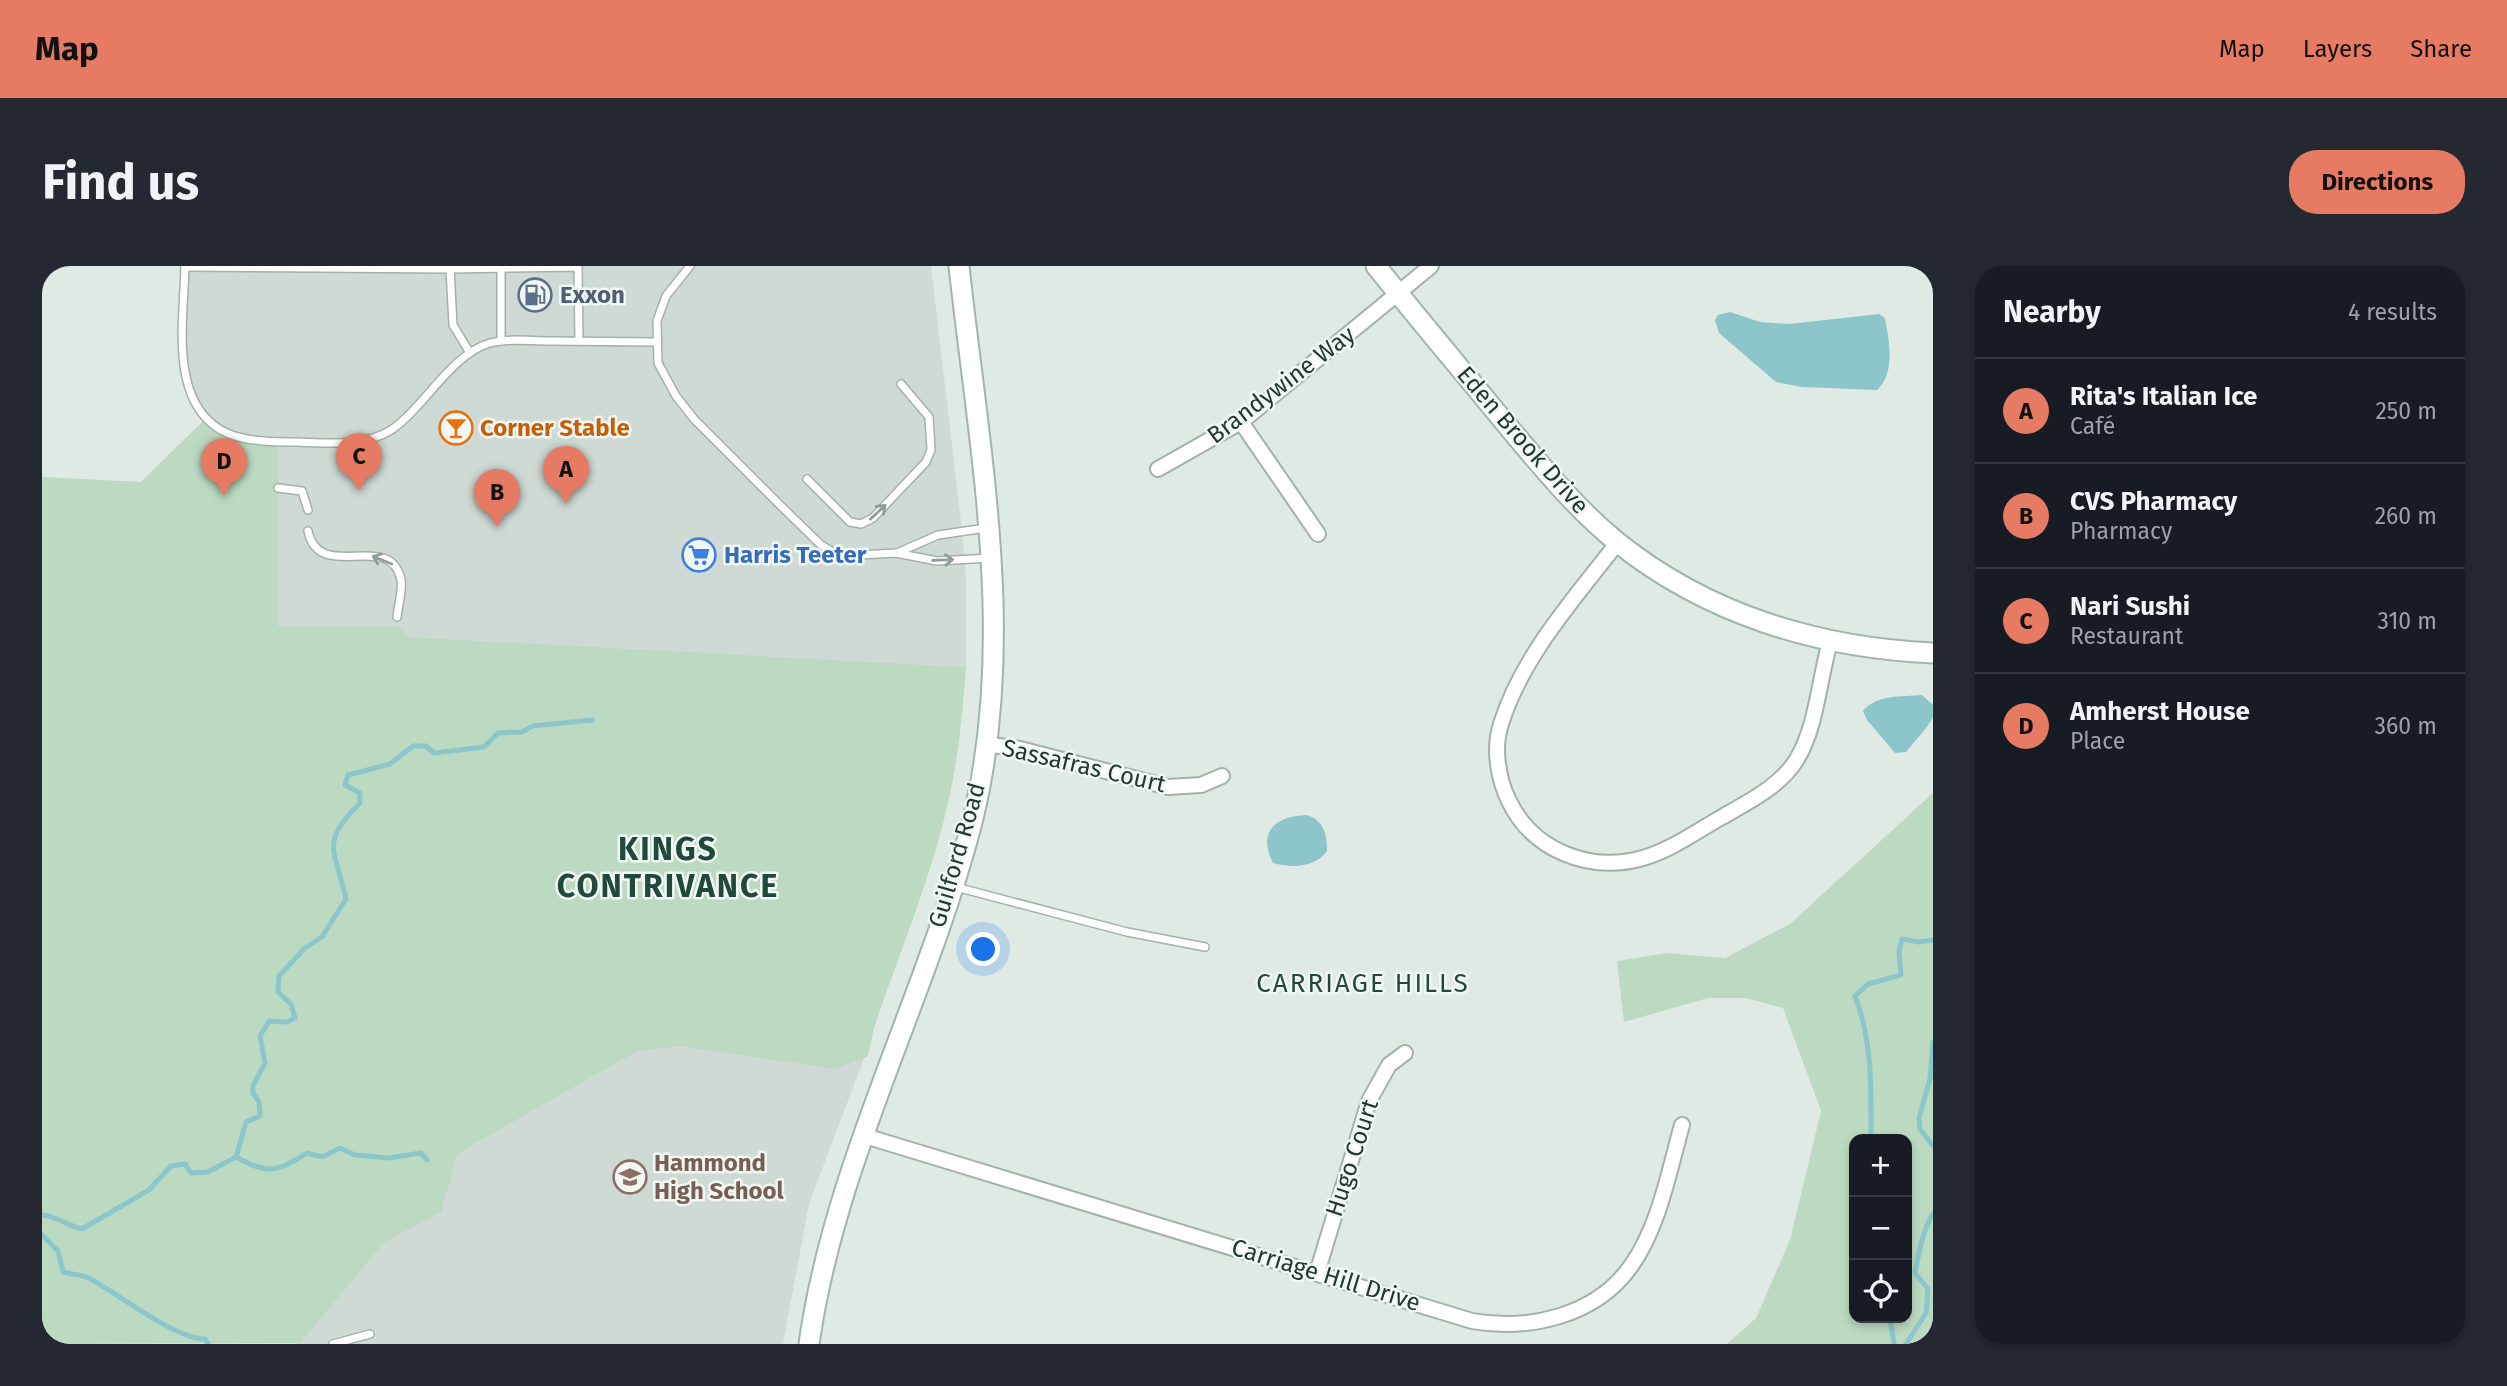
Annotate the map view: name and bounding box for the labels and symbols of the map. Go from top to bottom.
fuel station icon: Exxon [516,276,554,314]
place label: Exxon [560,281,625,309]
street label: Brandywine Way [1202,320,1360,450]
street label: Eden Brook Drive [1451,361,1595,519]
bar icon: Corner Stable [437,409,475,447]
place label: Corner Stable [480,414,630,442]
pin: C [336,433,382,491]
pin: D [201,438,247,496]
pin: A [543,446,589,504]
pin: B [474,469,520,527]
one-way arrow [869,504,887,520]
supermarket icon: Harris Teeter [680,536,718,574]
place label: Harris Teeter [724,541,867,569]
one-way arrow [371,552,393,565]
one-way arrow [932,553,955,566]
street label: Sassafras Court [1000,734,1169,798]
street label: Guilford Road [923,779,991,931]
district label: KINGS CONTRIVANCE [557,830,779,905]
your location [966,932,1000,966]
district label: CARRIAGE HILLS [1256,968,1470,999]
street label: Hugo Court [1320,1096,1384,1220]
place label: Hammond High School [654,1149,785,1205]
school or university icon: Hammond High School [611,1158,649,1196]
street label: Carriage Hill Drive [1228,1233,1424,1317]

